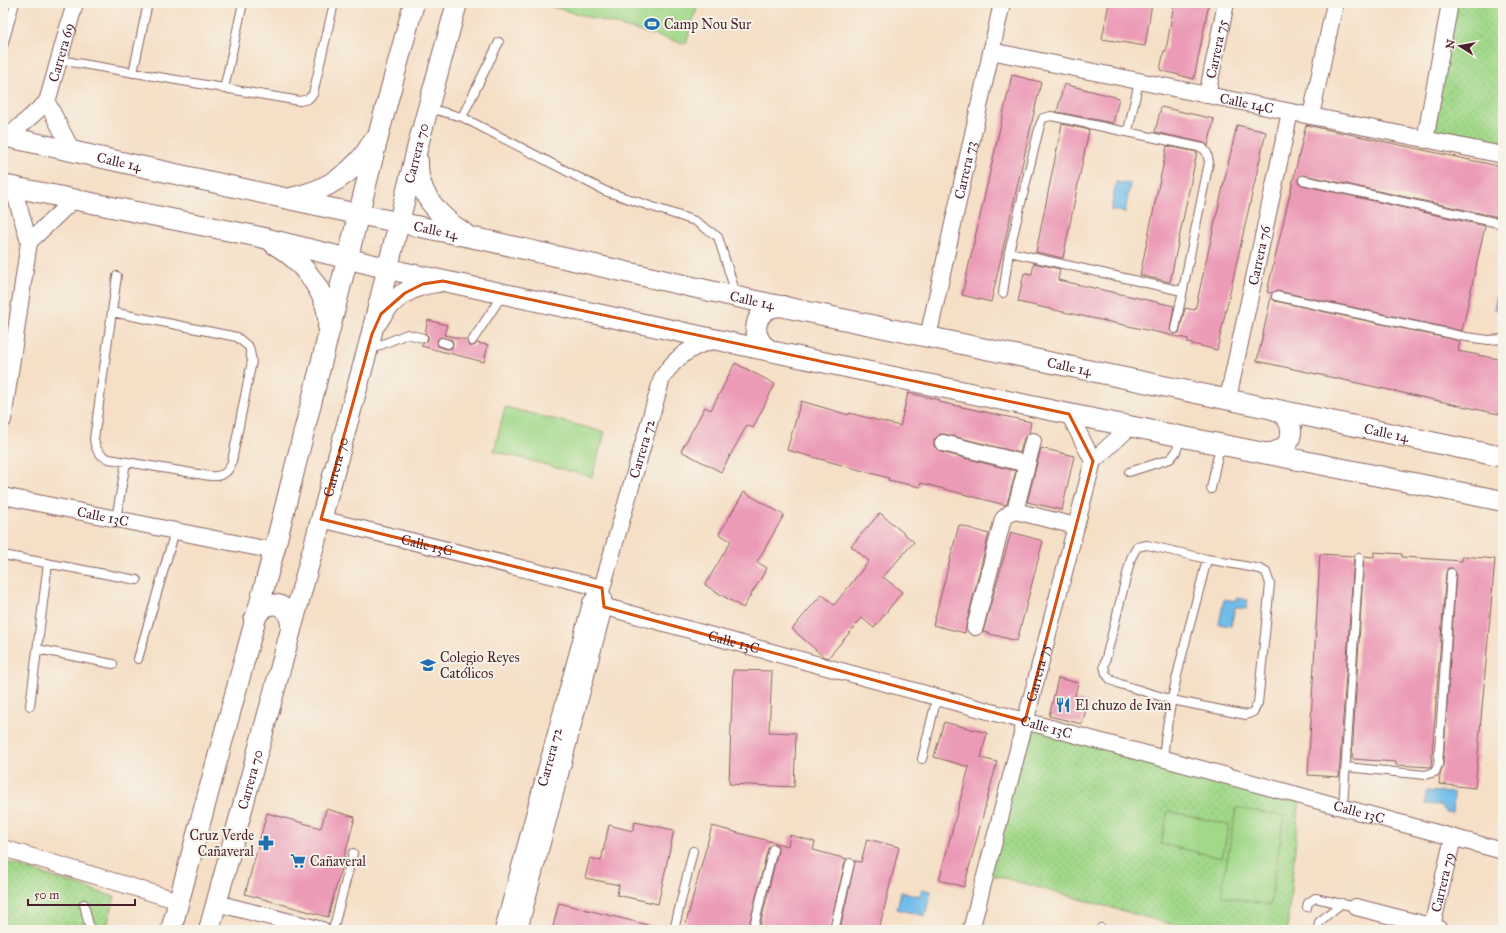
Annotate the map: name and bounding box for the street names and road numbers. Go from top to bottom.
street label: Carrera 75 [1203,18,1231,80]
street label: Carrera 69 [45,21,78,84]
street label: Calle 14C [1218,90,1275,117]
street label: Carrera 70 [401,121,433,185]
street label: Carrera 73 [951,140,980,201]
street label: Calle 14 [95,149,144,176]
street label: Calle 14 [412,218,461,244]
street label: Carrera 76 [1245,223,1274,287]
street label: Calle 14 [728,288,777,314]
street label: Calle 14 [1045,354,1094,380]
street label: Carrera 72 [626,418,659,480]
street label: Calle 14 [1363,420,1411,446]
street label: Carrera 70 [320,435,352,499]
street label: Calle 13C [75,503,130,530]
street label: Calle 13C [399,531,454,560]
street label: Calle 13C [706,627,761,657]
street label: Carrera 75 [1023,641,1054,704]
street label: Calle 13C [1019,712,1074,742]
street label: Carrera 72 [534,726,566,789]
street label: Carrera 70 [234,748,267,812]
street label: Calle 13C [1331,797,1387,827]
street label: Carrera 79 [1428,851,1458,914]

